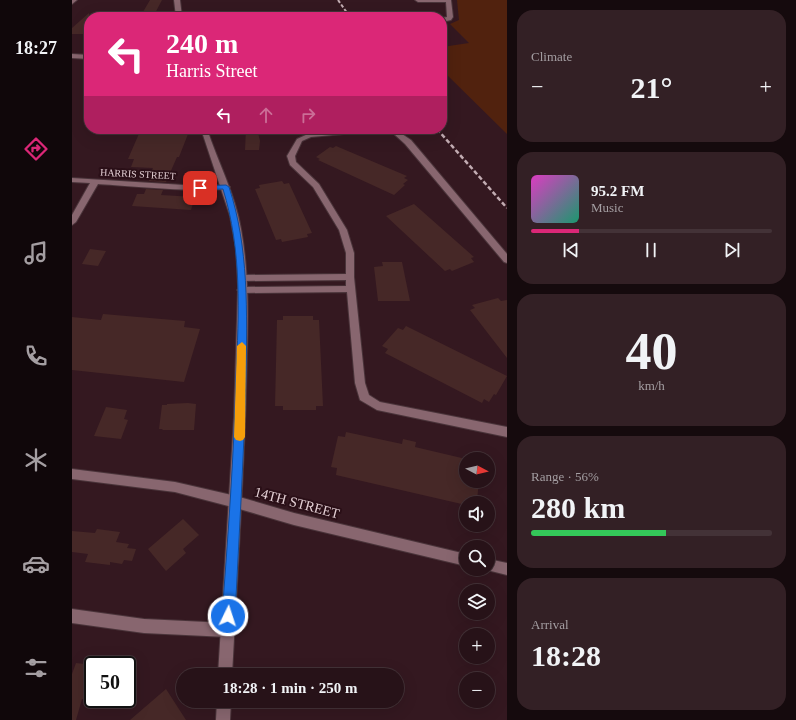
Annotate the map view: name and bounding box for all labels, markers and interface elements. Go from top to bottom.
icon: left [100,28,152,80]
text: 240 m [166,28,238,59]
text: 18:27 [15,38,57,58]
text: Climate [531,49,572,64]
text: Harris Street [166,61,257,81]
text: 21° [631,71,673,104]
text: − [531,74,543,99]
text: + [760,74,772,99]
icon: left [213,104,235,126]
icon: ahead [255,104,277,126]
icon: right [297,104,319,126]
icon: directions [22,135,50,163]
street label: HARRIS STREET [100,167,176,181]
pin [183,171,217,205]
icon: arrive [189,177,211,199]
text: 95.2 FM [591,183,644,199]
text: Music [591,200,624,215]
icon: music [22,239,50,267]
icon: previous [560,239,582,261]
icon: pause [640,239,662,261]
icon: next [721,239,743,261]
text: 40 [626,323,678,380]
icon: phone [22,342,50,370]
text: km/h [638,378,665,393]
icon: climate [22,446,50,474]
north arrow [459,452,495,488]
map controls [459,452,495,708]
text: Range · 56% [531,469,599,484]
street label: 14TH STREET [253,484,342,522]
text: 280 km [531,491,625,524]
button: sound [459,496,495,532]
button: search [459,540,495,576]
icon: car [22,550,50,578]
button: layers [459,584,495,620]
position arrow [207,595,249,637]
text: Arrival [531,617,569,632]
button: + [459,628,495,664]
text: 18:28 [531,639,601,672]
icon: filters [22,654,50,682]
speed limit sign: 50 [84,656,136,708]
button: − [459,672,495,708]
text: 18:28 · 1 min · 250 m [223,680,358,696]

